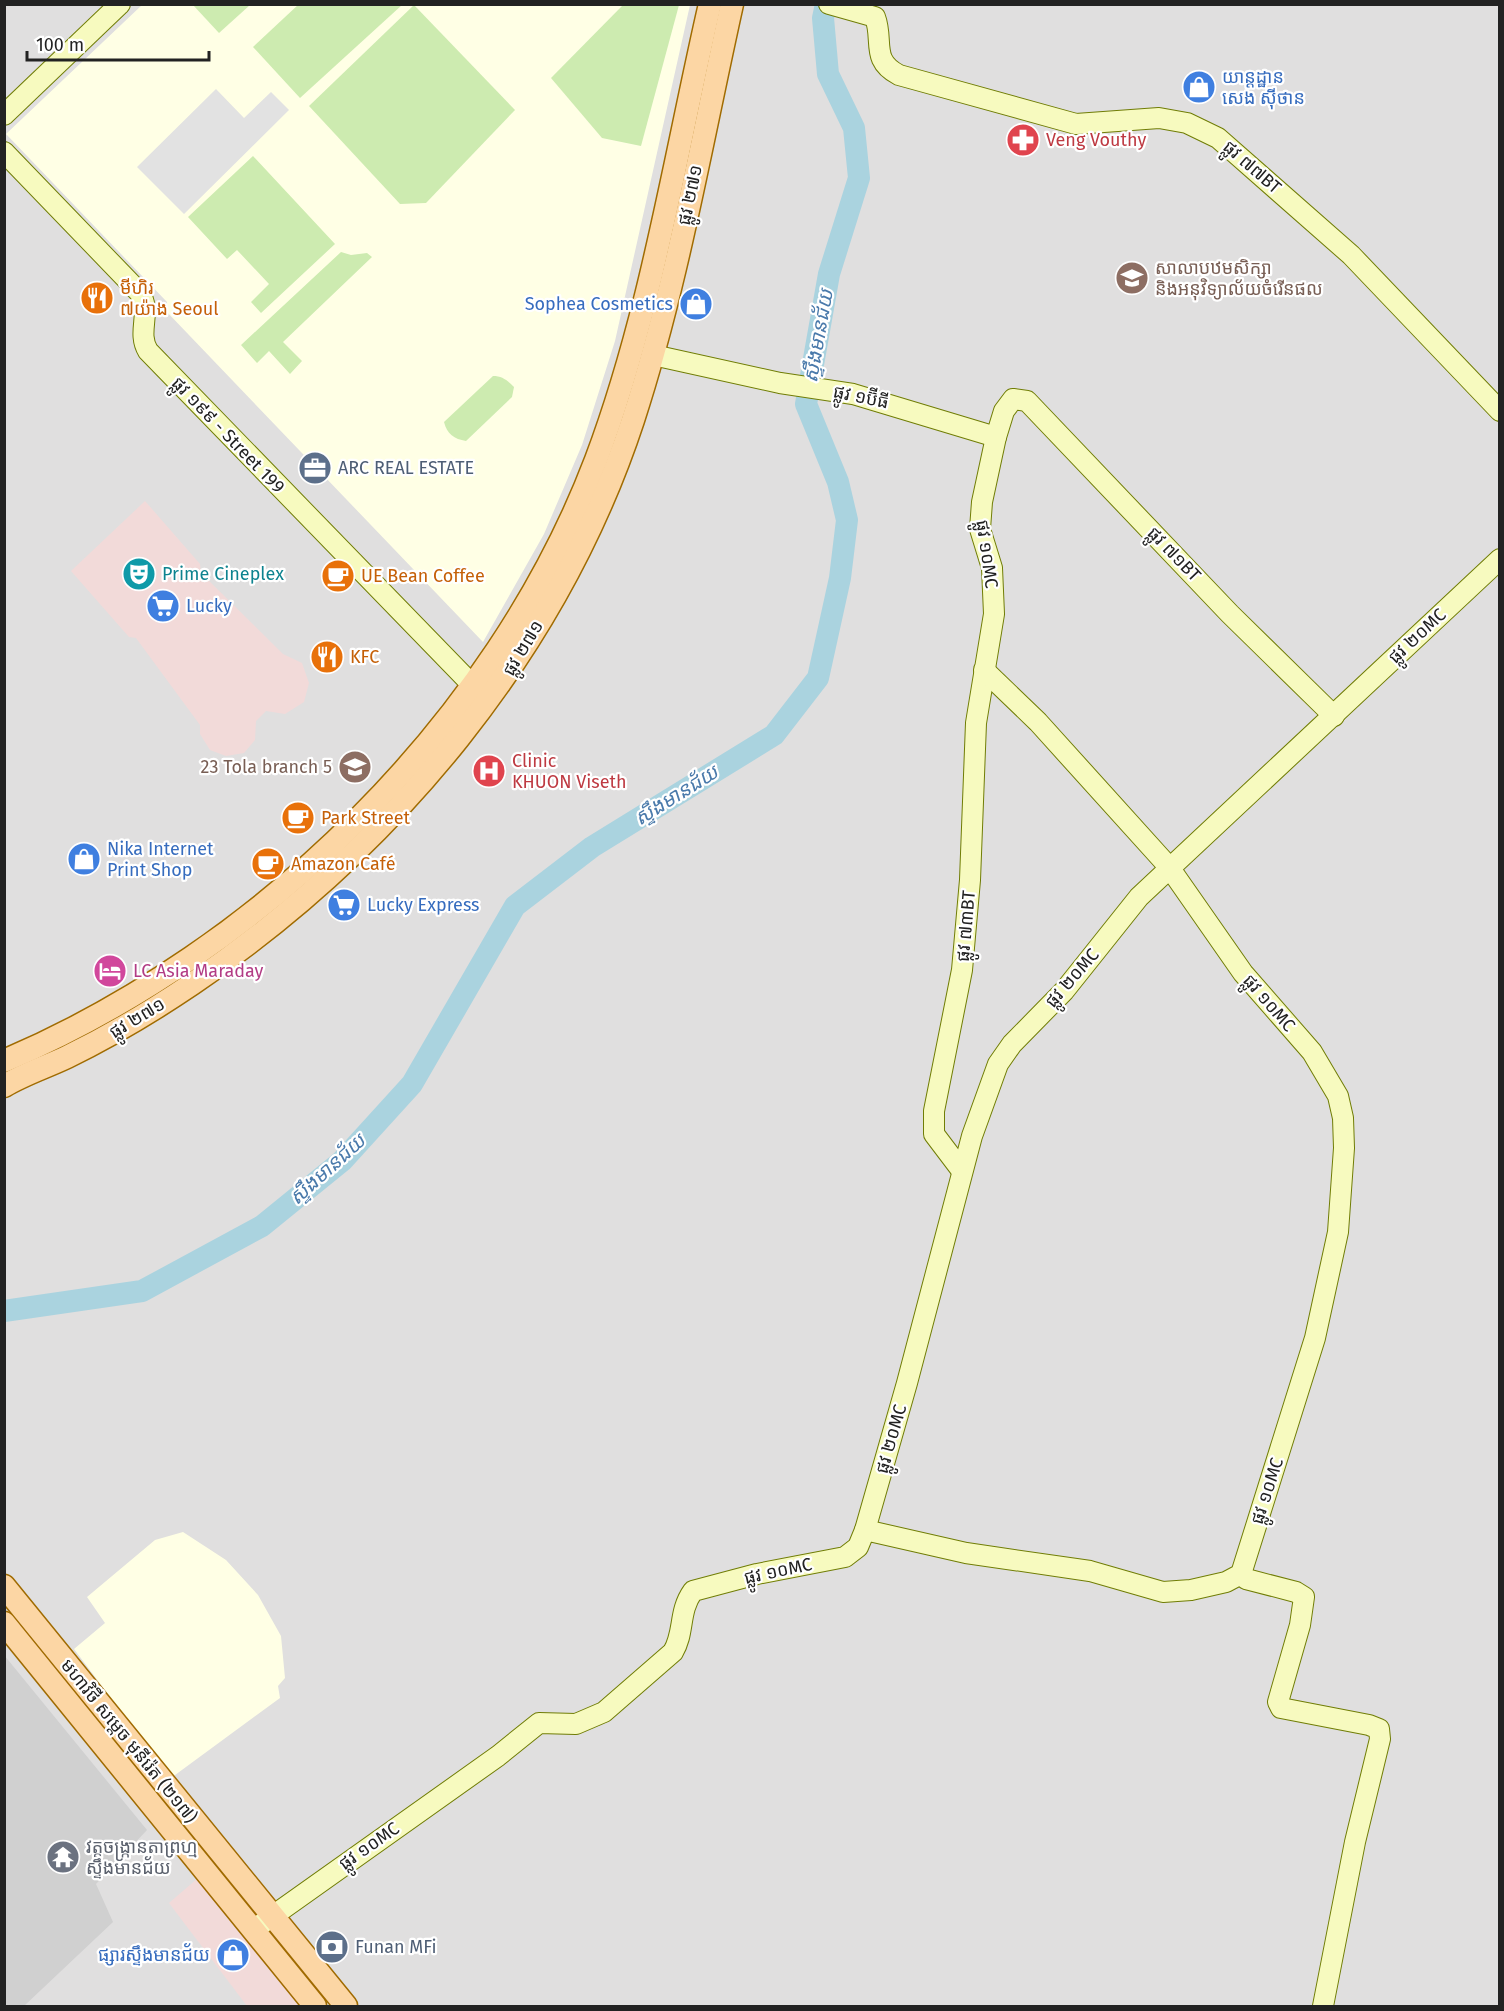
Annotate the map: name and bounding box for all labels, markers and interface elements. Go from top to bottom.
scale bar [27,24,208,62]
text: 100 m [36,34,84,56]
place label: យាន្ដដ្ឋាន សេង ស៊ីថាន [1222,66,1305,110]
shop icon: យាន្ដដ្ឋាន សេង ស៊ីថាន [1181,69,1217,105]
pharmacy icon: Veng Vouthy [1005,122,1041,158]
place label: Veng Vouthy [1046,129,1147,151]
street label: ផ្លូវ ៧៧BT [1215,136,1286,203]
street label: ផ្លូវ ២៧១ [673,163,712,228]
place label: សាលាបឋមសិក្សា និងអនុវិទ្យាល័យចំរើនផល [1155,257,1323,301]
school or university icon: សាលាបឋមសិក្សា និងអនុវិទ្យាល័យចំរើនផល [1114,260,1150,296]
place label: មីហិរ ៧យ៉ាង Seoul [120,277,218,320]
restaurant icon: មីហិរ ៧យ៉ាង Seoul [79,280,115,316]
shop icon: Sophea Cosmetics [678,286,714,322]
water label: ស្ទឹងមានជ័យ [797,286,839,385]
place label: Sophea Cosmetics [525,293,673,315]
street label: ផ្លូវ ១៩៩ - Street 199 [163,372,289,502]
street label: ផ្លូវ ១ប៊ីធី [830,378,891,419]
office icon: ARC REAL ESTATE [297,450,333,486]
place label: ARC REAL ESTATE [338,457,474,479]
street label: ផ្លូវ ១០MC [966,518,1003,590]
street label: ផ្លូវ ៧១BT [1139,522,1206,590]
theatre icon: Prime Cineplex [121,556,157,592]
cafe icon: UE Bean Coffee [320,558,356,594]
place label: Prime Cineplex [162,563,284,585]
place label: UE Bean Coffee [361,565,485,587]
supermarket icon: Lucky [145,588,181,624]
place label: Lucky [186,595,232,617]
street label: ផ្លូវ ២០MC [1384,604,1454,672]
street label: ផ្លូវ ២៧១ [498,616,553,683]
restaurant icon: KFC [309,639,345,675]
place label: KFC [350,646,379,668]
school or university icon: 23 Tola branch 5 [337,749,373,785]
place label: Clinic KHUON Viseth [512,750,627,793]
hospital icon: Clinic KHUON Viseth [471,753,507,789]
place label: 23 Tola branch 5 [201,756,332,778]
water label: ស្ទឹងមានជ័យ [629,758,724,831]
cafe icon: Park Street [280,800,316,836]
place label: Park Street [321,807,411,829]
place label: Nika Internet Print Shop [107,838,214,881]
shop icon: Nika Internet Print Shop [66,841,102,877]
cafe icon: Amazon Café [250,846,286,882]
place label: Amazon Café [291,853,395,875]
supermarket icon: Lucky Express [326,887,362,923]
street label: ផ្លូវ ៧៣BT [952,889,985,963]
place label: Lucky Express [367,894,480,916]
street label: ផ្លូវ ២០MC [1040,944,1108,1015]
hotel icon: LC Asia Maraday [92,953,128,989]
place label: LC Asia Maraday [133,960,264,982]
street label: ផ្លូវ ១០MC [1234,970,1300,1040]
street label: ផ្លូវ ២៧១ [105,993,172,1048]
water label: ស្ទឹងមានជ័យ [284,1127,372,1210]
street label: ផ្លូវ ២០MC [871,1402,916,1478]
street label: ផ្លូវ ១០MC [1246,1455,1293,1529]
street label: ផ្លូវ ១០MC [742,1553,815,1594]
street label: មហាវិថី សម្តេច មុនីរ៉េត (២១៧) [55,1654,202,1828]
street label: ផ្លូវ ១០MC [334,1817,407,1879]
place label: វត្តចង្ក្រានតាព្រហ្ម ស្ទឹងមានជ័យ [86,1836,198,1879]
temple icon: វត្តចង្ក្រានតាព្រហ្ម ស្ទឹងមានជ័យ [45,1839,81,1875]
bank icon: Funan MFi [314,1929,350,1965]
place label: Funan MFi [355,1936,437,1958]
shop icon: ផ្សារស្ទឹងមានជ័យ [215,1937,251,1973]
place label: ផ្សារស្ទឹងមានជ័យ [98,1943,210,1966]

